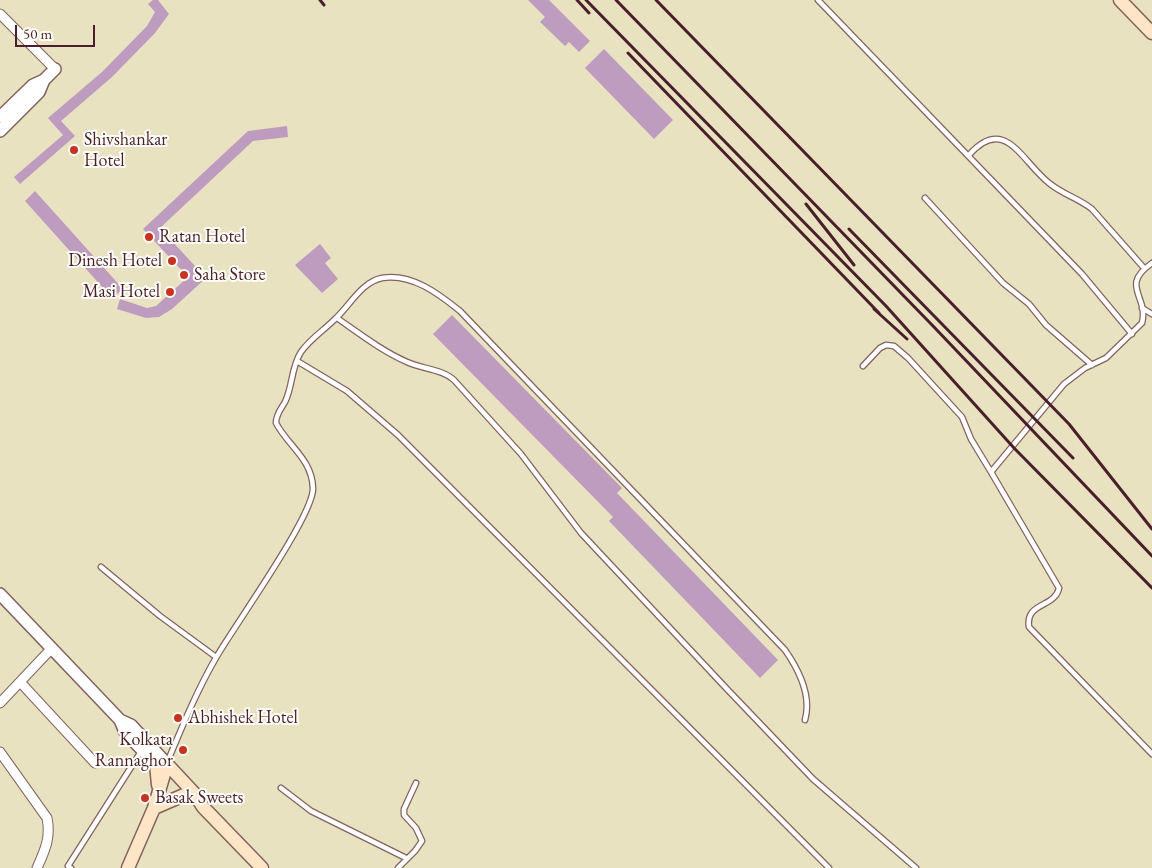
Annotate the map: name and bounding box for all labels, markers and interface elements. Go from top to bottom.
scale bar [18,15,98,47]
text: 50 m [23,24,52,43]
place label: Shivshankar Hotel [84,129,167,172]
marker: Shivshankar Hotel [68,144,80,156]
place label: Ratan Hotel [159,226,245,248]
marker: Ratan Hotel [143,231,155,243]
place label: Dinesh Hotel [68,250,162,272]
marker: Dinesh Hotel [166,255,178,267]
place label: Saha Store [194,264,266,286]
marker: Saha Store [178,269,190,281]
place label: Masi Hotel [83,281,160,303]
marker: Masi Hotel [164,286,176,298]
place label: Abhishek Hotel [188,707,298,729]
marker: Abhishek Hotel [172,712,184,724]
place label: Kolkata Rannaghor [95,729,173,772]
marker: Kolkata Rannaghor [177,744,189,756]
place label: Basak Sweets [155,787,243,809]
marker: Basak Sweets [139,792,151,804]

